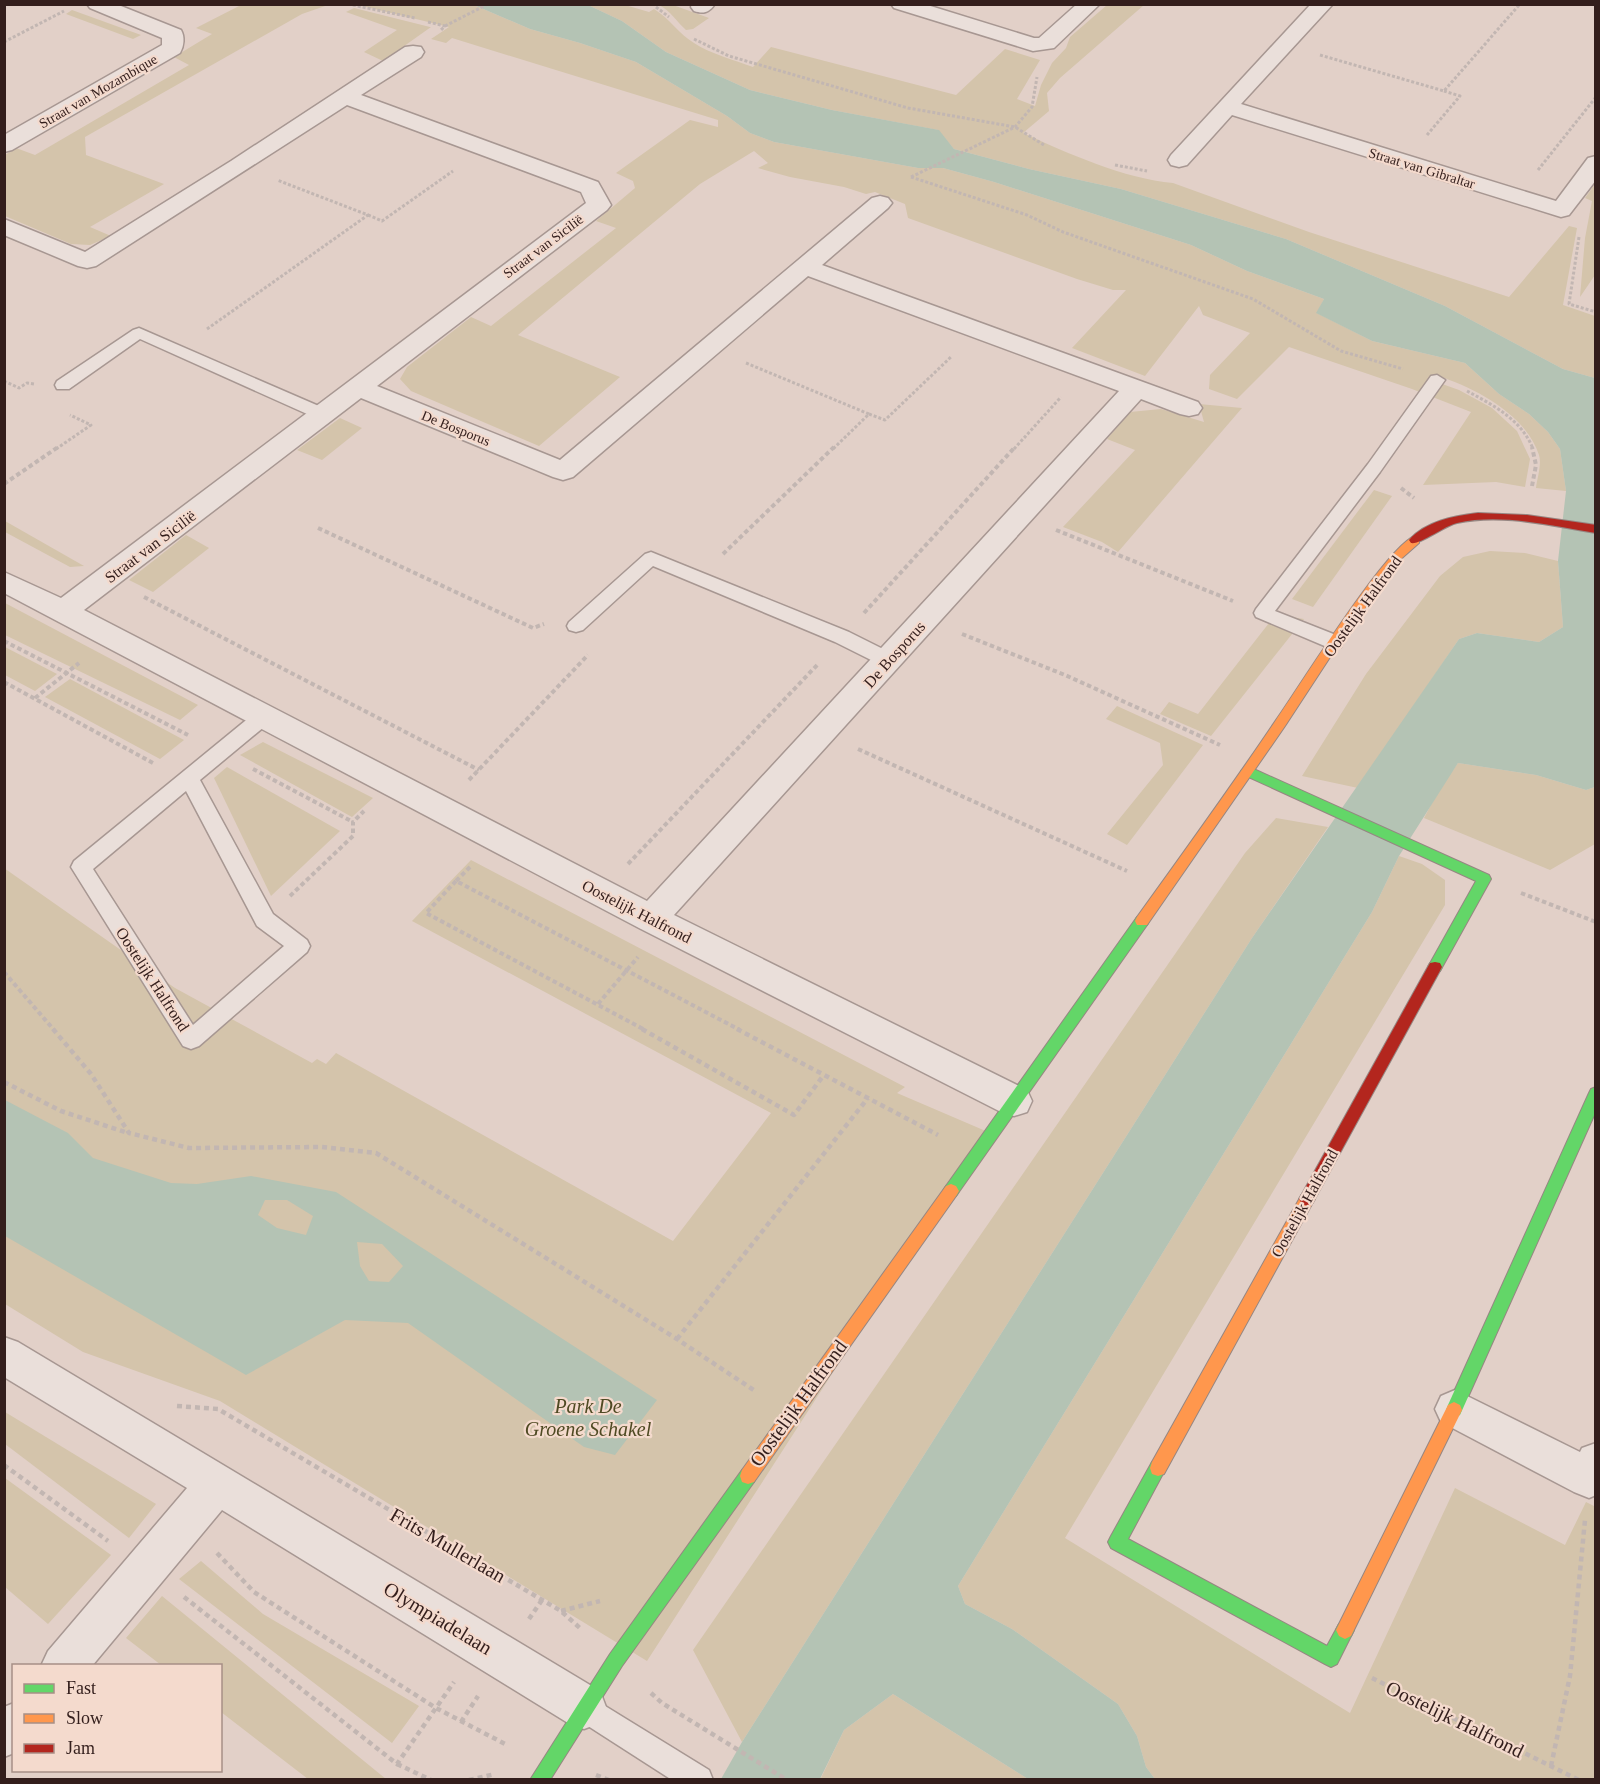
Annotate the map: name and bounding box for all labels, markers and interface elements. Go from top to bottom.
street label: Straat van Mozambique [37,52,160,131]
street label: Straat van Gibraltar [1367,145,1477,192]
street label: Straat van Sicilië [501,212,586,281]
street label: De Bosporus [419,408,492,449]
street label: Straat van Sicilië [102,507,199,586]
street label: Oostelijk Halfrond [1320,553,1405,661]
street label: De Bosporus [860,618,929,692]
street label: Oostelijk Halfrond [579,877,694,947]
street label: Oostelijk Halfrond [112,924,193,1035]
street label: Oostelijk Halfrond [1268,1146,1342,1261]
street label: Oostelijk Halfrond [745,1336,852,1471]
park label: Park De Groene Schakel [525,1395,652,1440]
street label: Frits Mullerlaan [386,1503,510,1587]
street label: Olympiadelaan [379,1577,496,1660]
legend [12,1664,222,1772]
street label: Oostelijk Halfrond [1382,1676,1527,1763]
text: Fast [66,1678,96,1698]
text: Slow [66,1708,103,1728]
text: Jam [66,1738,95,1758]

